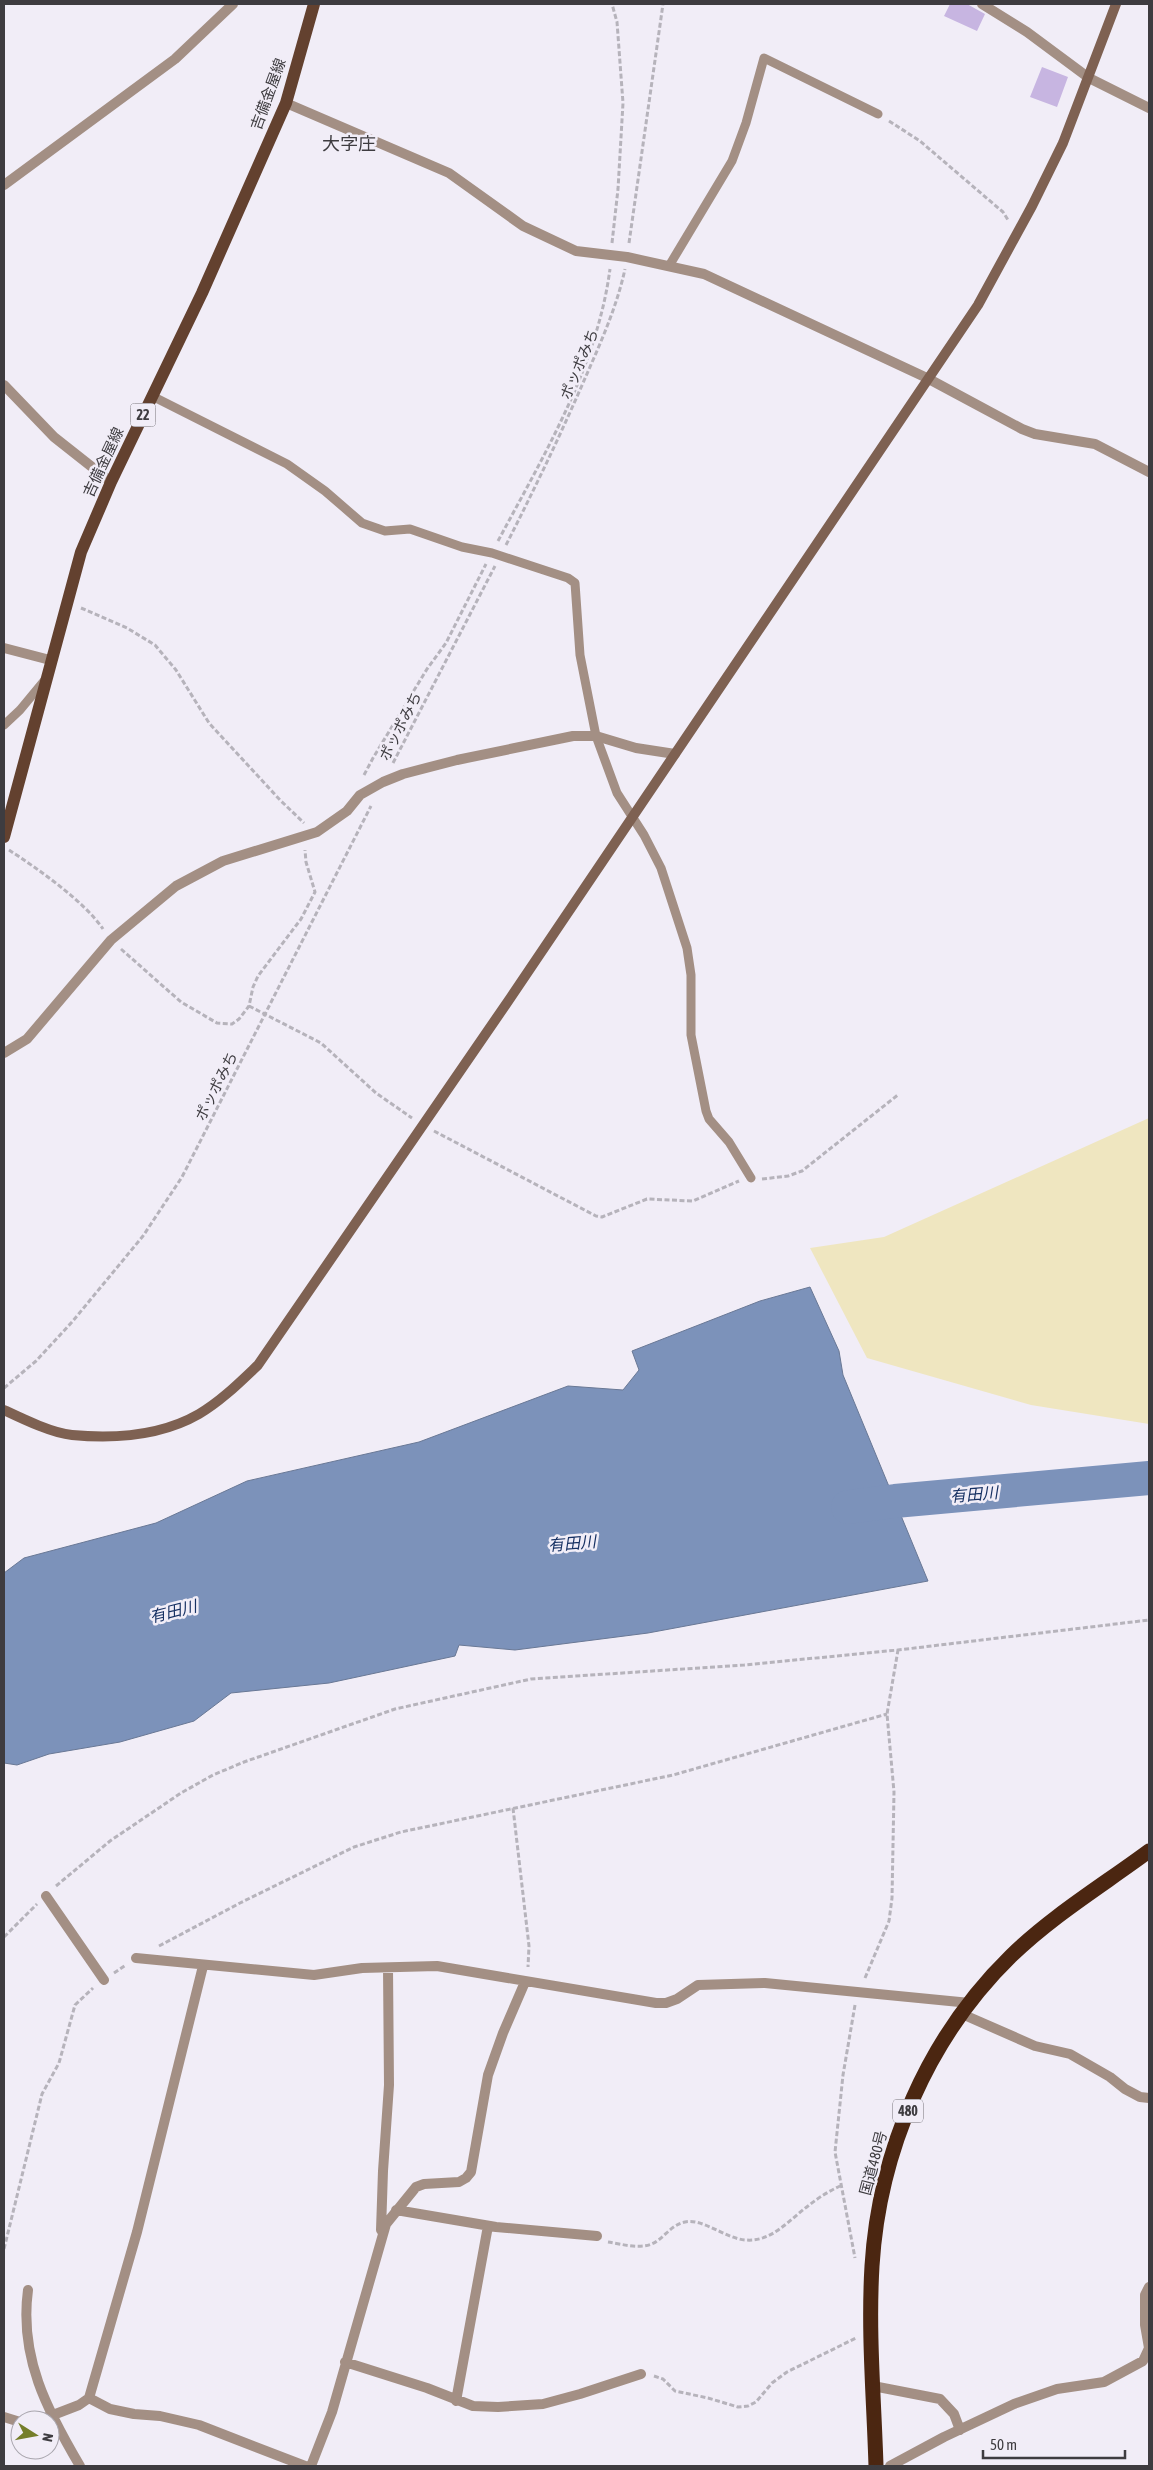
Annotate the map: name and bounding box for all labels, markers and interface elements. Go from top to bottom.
street label: 吉備金屋線 [247,56,289,132]
district label: 大字庄 [322,133,376,154]
street label: ポッポみち [557,326,601,402]
road number: 22 [130,404,156,426]
street label: 吉備金屋線 [79,424,127,500]
street label: ポッポみち [375,689,425,763]
street label: ポッポみち [191,1049,241,1123]
water label: 有田川 [949,1483,1001,1505]
water label: 有田川 [547,1532,599,1554]
water label: 有田川 [148,1596,200,1626]
road number: 480 [893,2100,923,2122]
street label: 国道480号 [856,2129,890,2197]
north arrow [10,2410,60,2460]
scale bar [983,2428,1126,2460]
text: N [39,2432,56,2443]
text: 50 m [990,2436,1017,2453]

